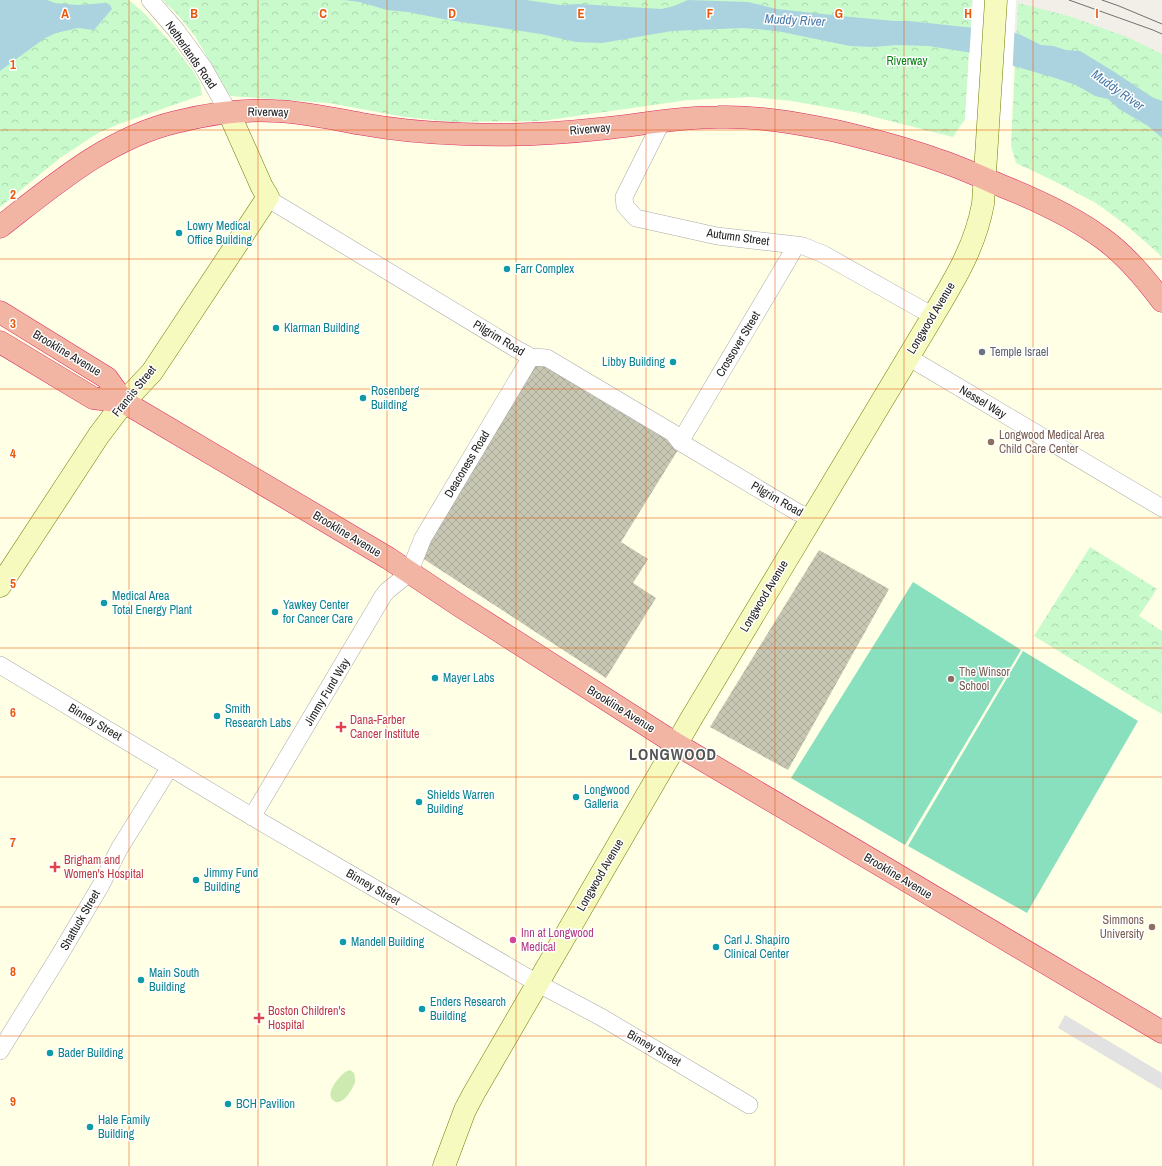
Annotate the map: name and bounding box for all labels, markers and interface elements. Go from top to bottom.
text: A [61,5,69,22]
text: B [190,5,198,22]
text: C [319,5,327,22]
text: D [448,5,456,22]
text: E [577,5,585,22]
text: F [707,5,714,22]
text: G [835,5,843,22]
text: H [964,5,972,22]
text: I [1096,5,1099,22]
water label: Muddy River [764,10,826,30]
street label: Netherlands Road [162,18,220,92]
park label: Riverway [886,53,928,69]
text: 1 [10,56,16,73]
water label: Muddy River [1088,66,1148,115]
street label: Riverway [247,104,289,120]
street label: Riverway [569,119,611,139]
text: 2 [10,186,16,203]
place label: Lowry Medical Office Building [187,218,252,248]
street label: Autumn Street [705,225,771,249]
marker: Lowry Medical Office Building [174,228,184,238]
place label: Farr Complex [515,261,574,277]
marker: Farr Complex [502,264,512,274]
street label: Longwood Avenue [903,279,959,357]
street label: Crossover Street [712,308,764,380]
text: 3 [10,315,16,332]
street label: Pilgrim Road [470,316,528,360]
place label: Klarman Building [284,320,360,336]
marker: Klarman Building [271,323,281,333]
street label: Brookline Avenue [30,326,104,380]
place label: Temple Israel [990,344,1049,360]
marker: Temple Israel [977,347,987,357]
place label: Libby Building [602,354,666,370]
marker: Libby Building [668,357,678,367]
street label: Francis Street [108,362,160,420]
street label: Nessel Way [957,382,1010,422]
place label: Rosenberg Building [371,383,420,413]
marker: Rosenberg Building [358,393,368,403]
place label: Longwood Medical Area Child Care Center [999,427,1105,457]
street label: Deaconess Road [441,428,493,500]
marker: Longwood Medical Area Child Care Center [986,437,996,447]
text: 4 [10,445,16,462]
street label: Pilgrim Road [748,478,806,520]
street label: Brookline Avenue [310,507,384,561]
street label: Longwood Avenue [736,557,792,635]
text: 5 [10,575,16,592]
place label: Medical Area Total Energy Plant [112,588,192,618]
place label: Yawkey Center for Cancer Care [283,597,353,627]
marker: Medical Area Total Energy Plant [99,598,109,608]
marker: Yawkey Center for Cancer Care [270,607,280,617]
street label: Jimmy Fund Way [301,655,354,729]
place label: The Winsor School [959,664,1011,694]
place label: Mayer Labs [443,670,494,686]
marker: Mayer Labs [430,673,440,683]
marker: The Winsor School [946,674,956,684]
street label: Brookline Avenue [584,682,658,736]
street label: Binney Street [65,700,125,744]
place label: Smith Research Labs [225,701,291,731]
text: 6 [10,704,16,721]
marker: Smith Research Labs [212,711,222,721]
place label: Dana-Farber Cancer Institute [350,712,419,742]
marker: Dana-Farber Cancer Institute [335,721,347,733]
district label: LONGWOOD [629,743,717,765]
place label: Longwood Galleria [584,782,629,812]
place label: Shields Warren Building [427,787,494,817]
marker: Longwood Galleria [571,792,581,802]
marker: Shields Warren Building [414,797,424,807]
text: 7 [10,834,16,851]
street label: Longwood Avenue [573,836,627,914]
street label: Brookline Avenue [861,849,935,903]
place label: Brigham and Women's Hospital [64,852,143,882]
marker: Brigham and Women's Hospital [49,861,61,873]
place label: Jimmy Fund Building [204,865,258,895]
street label: Binney Street [343,865,403,909]
marker: Jimmy Fund Building [191,875,201,885]
street label: Shattuck Street [56,887,104,953]
place label: Simmons University [1100,912,1144,942]
marker: Simmons University [1147,922,1157,932]
place label: Inn at Longwood Medical [521,925,594,955]
place label: Carl J. Shapiro Clinical Center [724,932,790,962]
place label: Mandell Building [351,934,425,950]
marker: Inn at Longwood Medical [508,935,518,945]
marker: Mandell Building [338,937,348,947]
marker: Carl J. Shapiro Clinical Center [711,942,721,952]
text: 8 [10,963,16,980]
place label: Main South Building [149,965,199,995]
marker: Main South Building [136,975,146,985]
place label: Enders Research Building [430,994,506,1024]
place label: Boston Children's Hospital [268,1003,345,1033]
marker: Enders Research Building [417,1004,427,1014]
marker: Boston Children's Hospital [253,1012,265,1024]
street label: Binney Street [624,1026,684,1070]
place label: Bader Building [58,1045,124,1061]
marker: Bader Building [45,1048,55,1058]
text: 9 [10,1093,16,1110]
place label: BCH Pavilion [236,1096,295,1112]
marker: BCH Pavilion [223,1099,233,1109]
place label: Hale Family Building [98,1112,150,1142]
marker: Hale Family Building [85,1122,95,1132]

